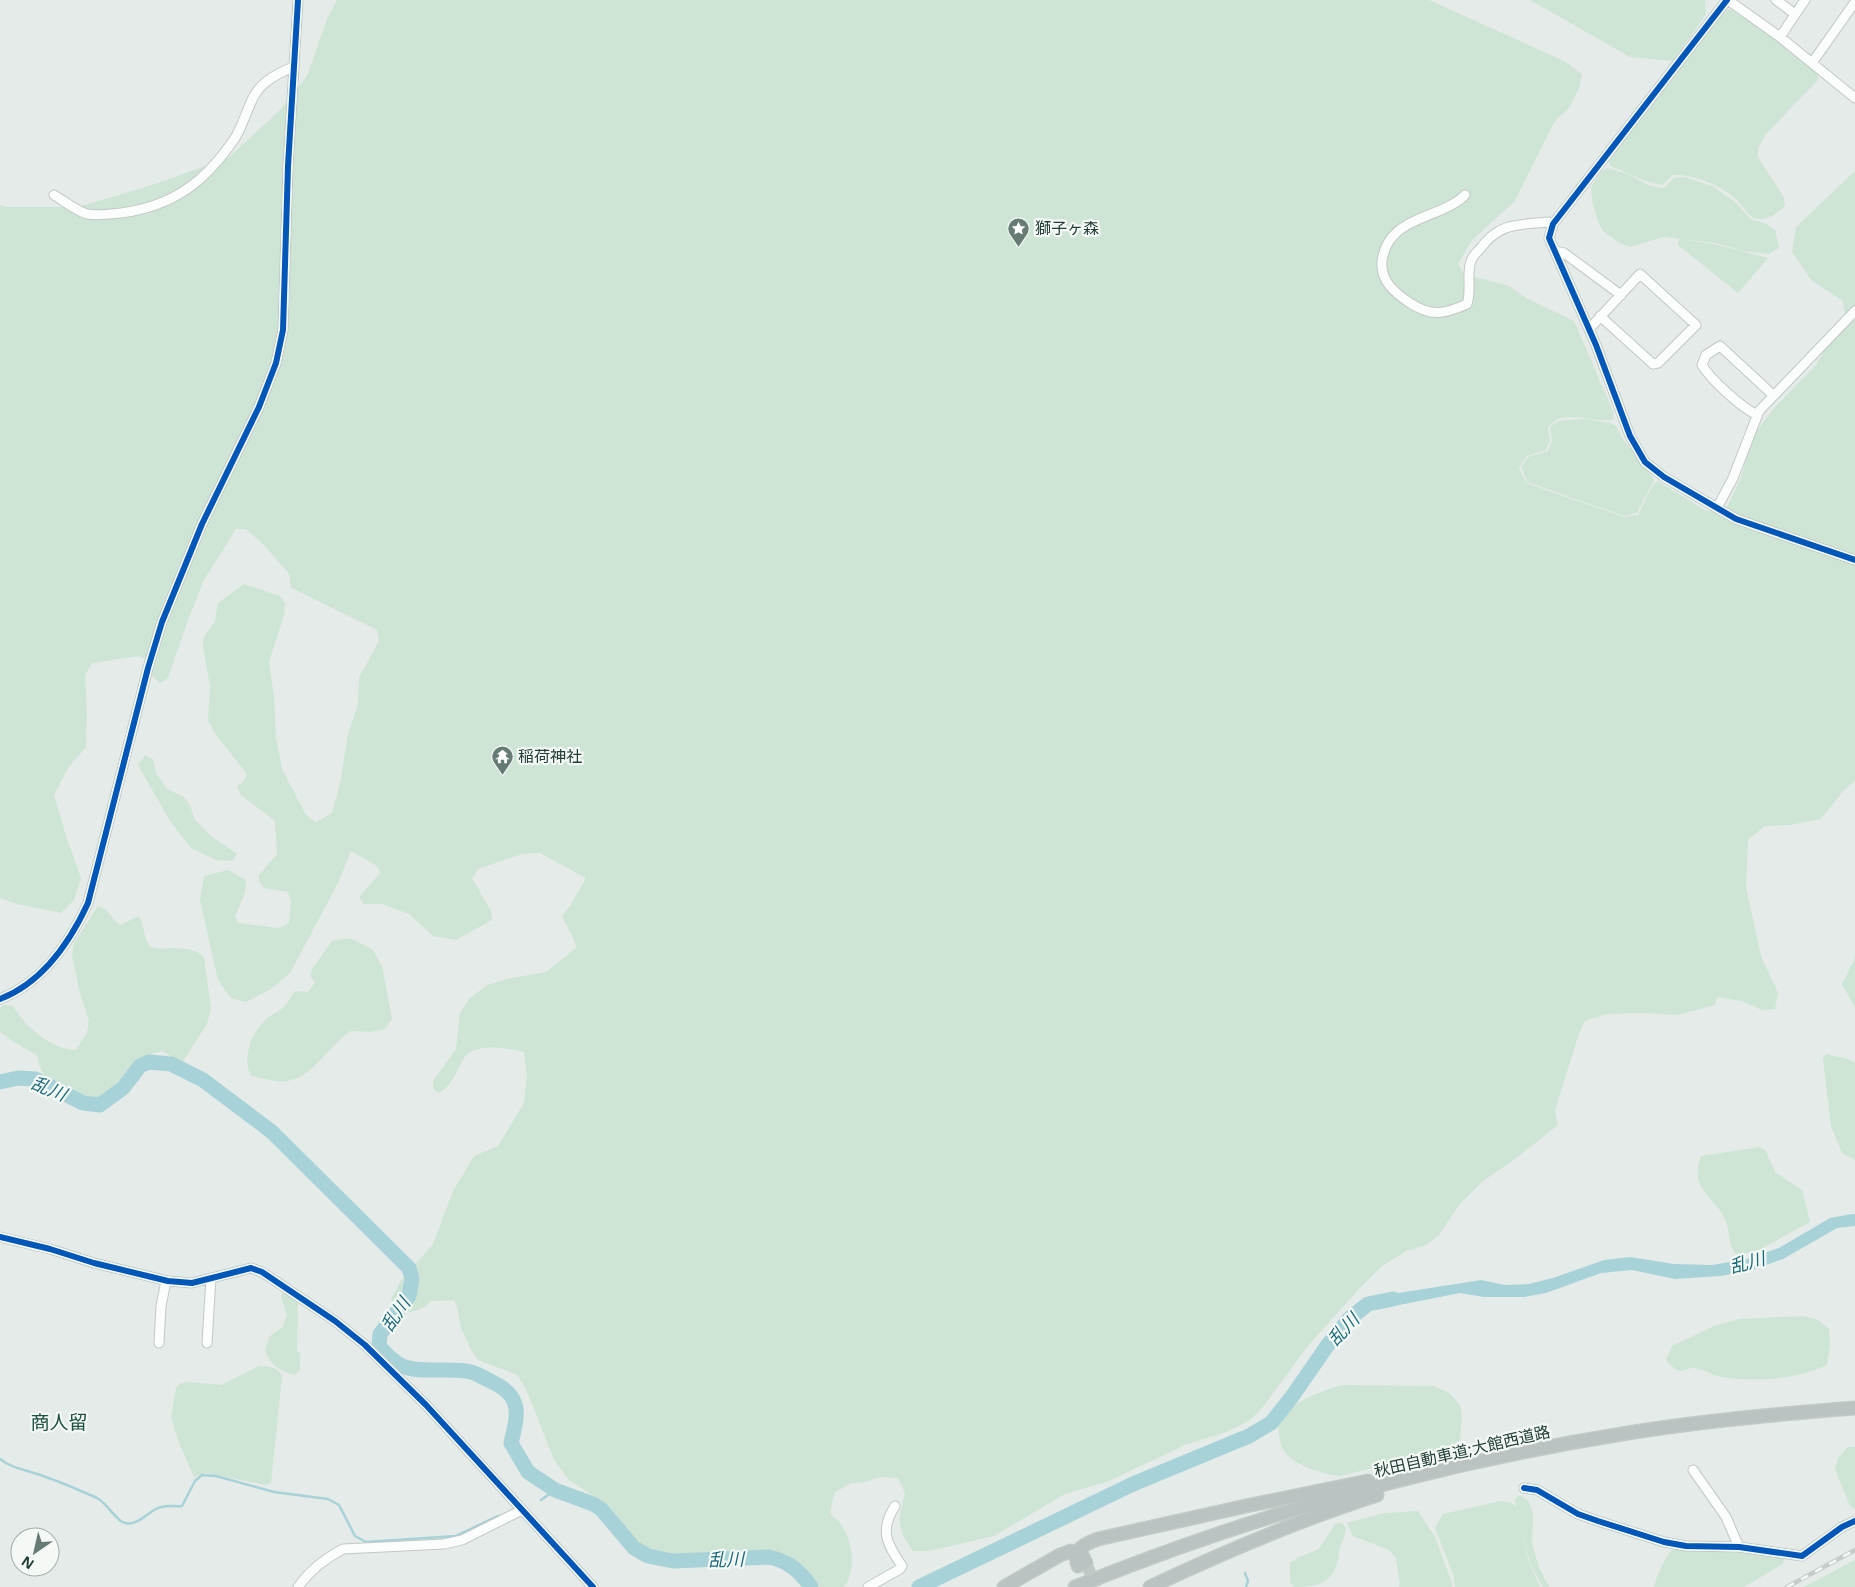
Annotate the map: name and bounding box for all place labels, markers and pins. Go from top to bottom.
place icon: 獅子ヶ森 [1007,216,1031,247]
place label: 獅子ヶ森 [1035,217,1099,239]
temple icon: 稲荷神社 [490,744,514,775]
place label: 稲荷神社 [518,745,582,767]

